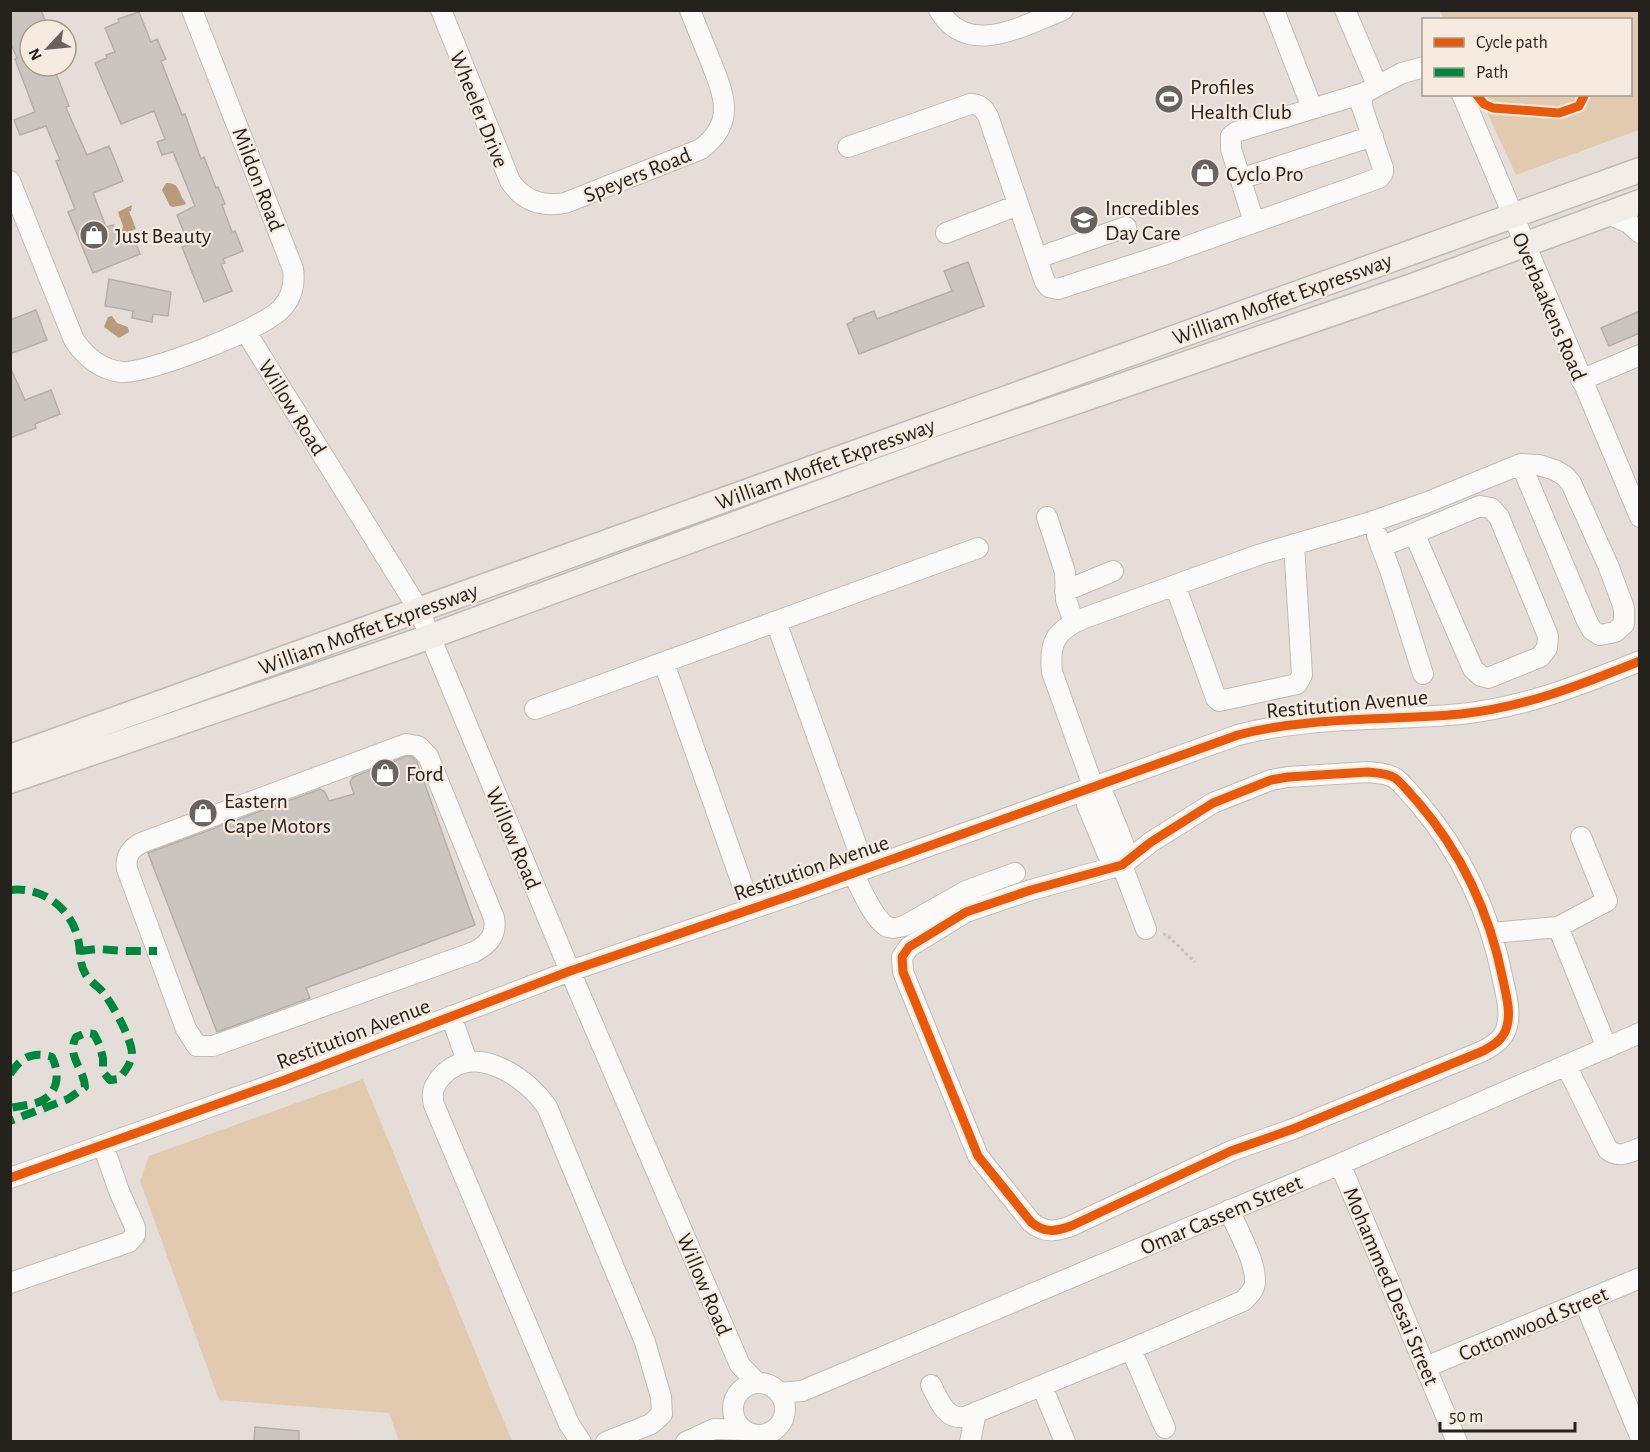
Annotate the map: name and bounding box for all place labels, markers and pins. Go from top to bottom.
place label: Profiles Health Club [1190,76,1292,123]
sports icon: Profiles Health Club [1153,83,1185,115]
shop icon: Cyclo Pro [1189,157,1221,189]
place label: Cyclo Pro [1226,163,1304,185]
place label: Incredibles Day Care [1105,197,1199,244]
school or university icon: Incredibles Day Care [1068,204,1100,236]
shop icon: Just Beauty [78,219,110,251]
place label: Just Beauty [115,225,212,247]
shop icon: Ford [369,757,401,789]
place label: Ford [406,763,444,785]
place label: Eastern Cape Motors [224,790,331,837]
shop icon: Eastern Cape Motors [187,797,219,829]

